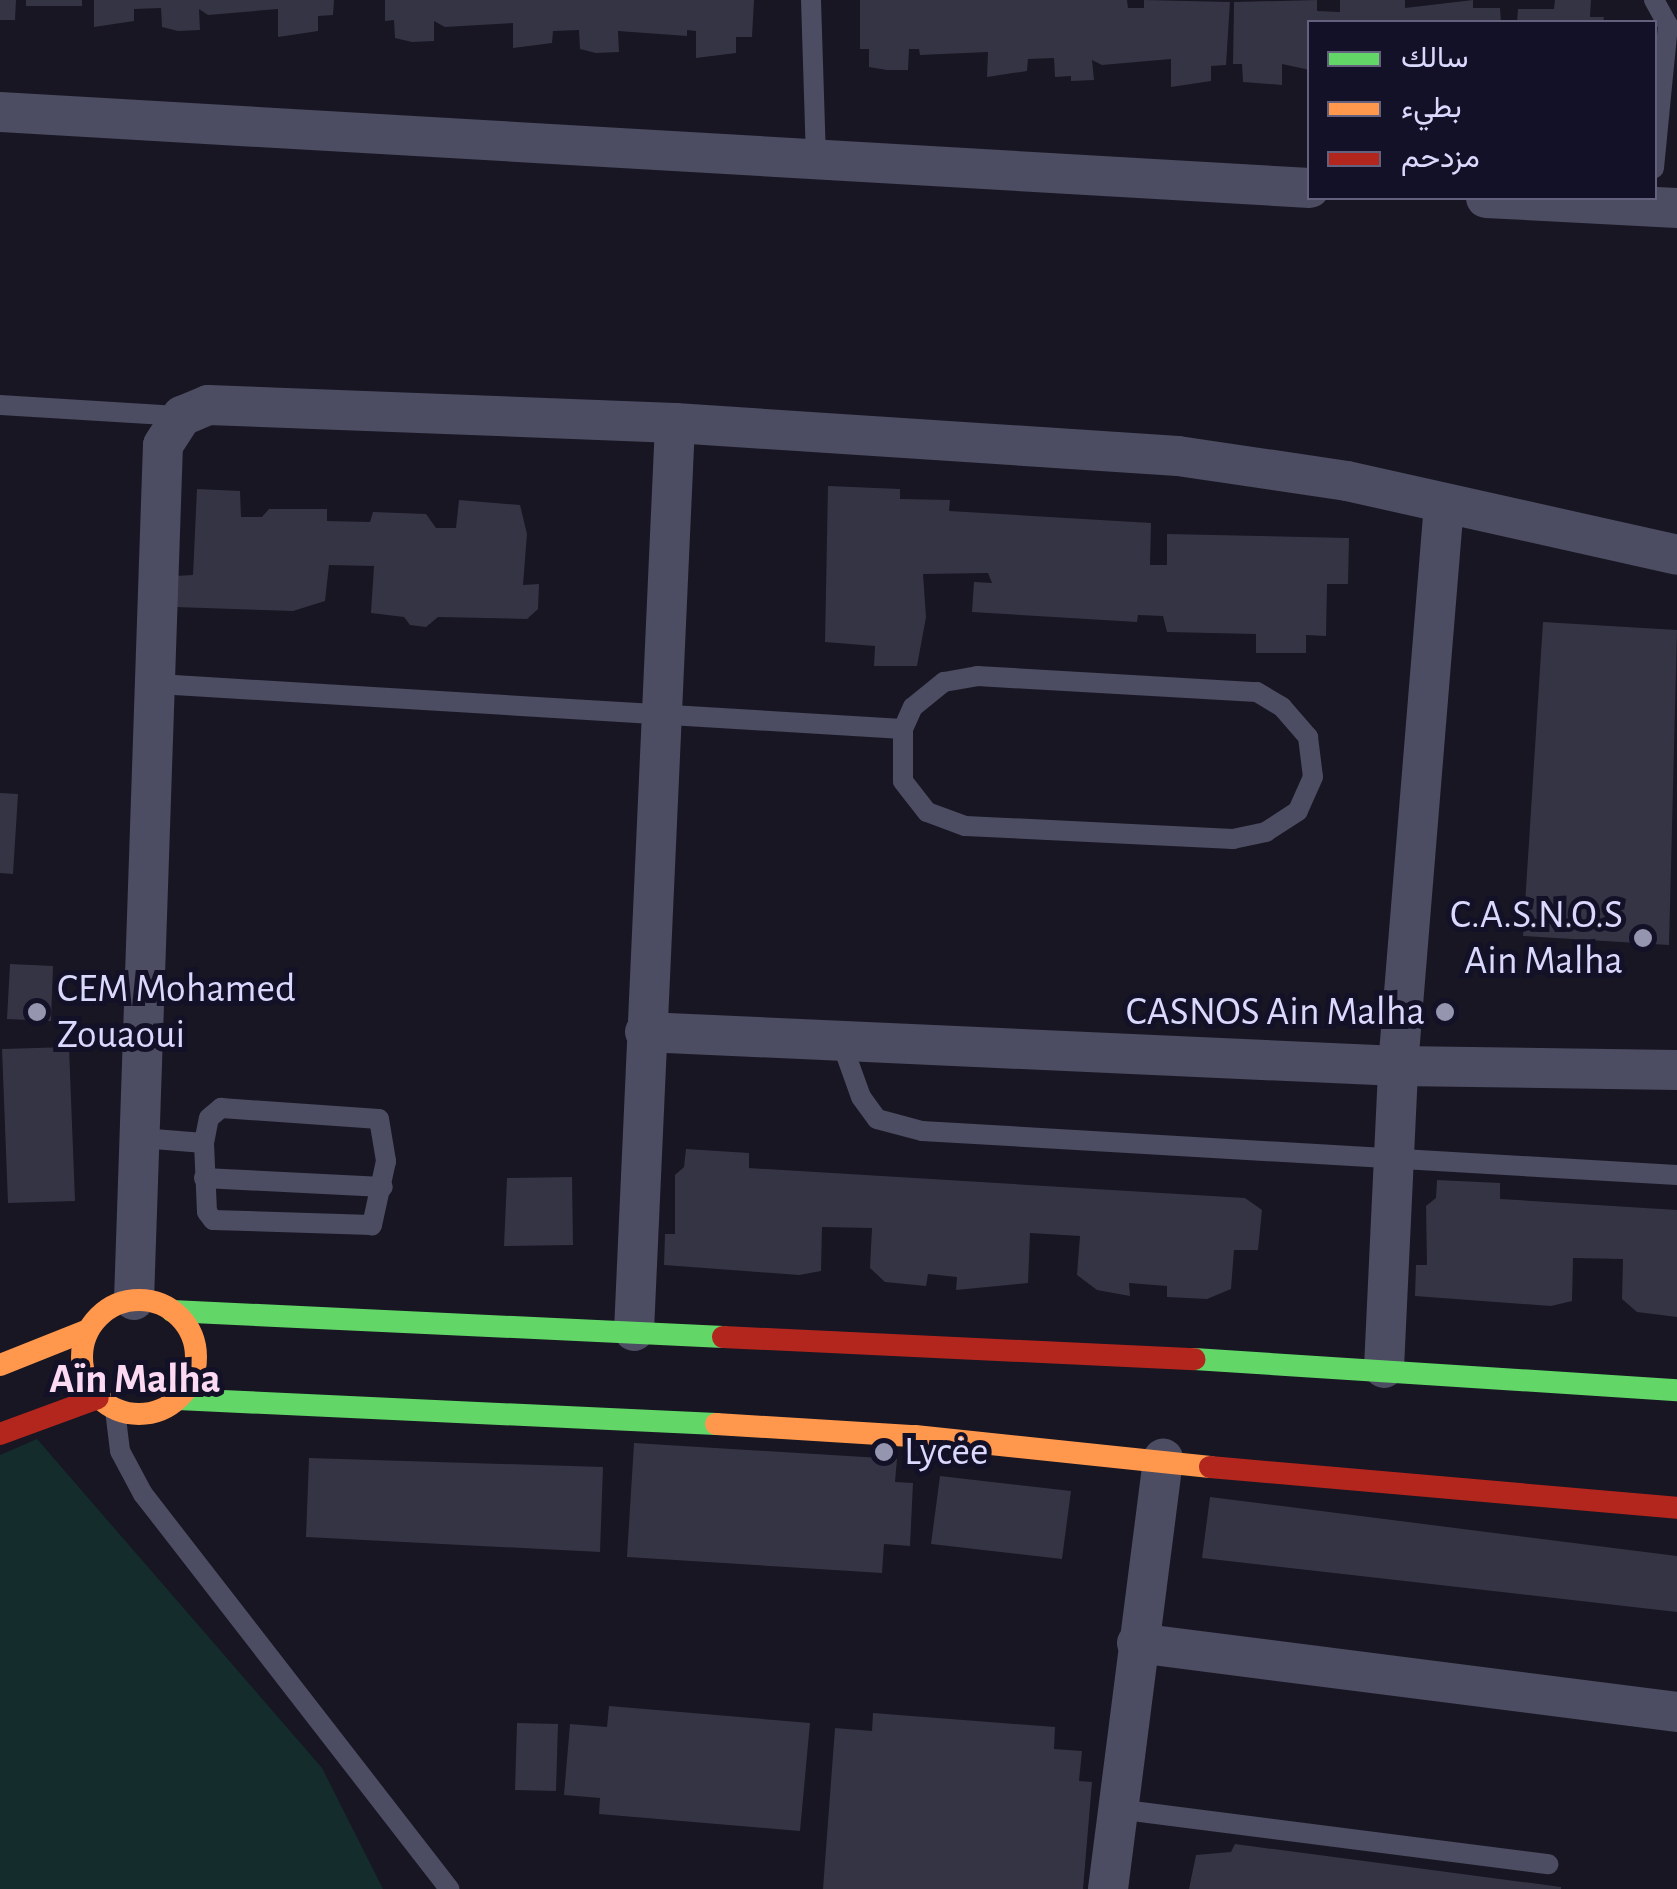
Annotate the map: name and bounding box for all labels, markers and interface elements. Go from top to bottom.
legend [1307,20,1657,200]
text: سالك [1401,43,1468,73]
text: بطيء [1401,93,1462,123]
text: مزدحم [1401,143,1480,173]
place label: C.A.S.N.O.S Ain Malha [1450,891,1623,985]
marker: C.A.S.N.O.S Ain Malha [1632,927,1654,949]
place label: CEM Mohamed Zouaoui [57,965,296,1059]
place label: CASNOS Ain Malha [1126,988,1425,1036]
marker: CEM Mohamed Zouaoui [26,1001,48,1023]
marker: CASNOS Ain Malha [1434,1001,1456,1023]
district label: Aïn Malha [49,1354,221,1404]
place label: Lycėe [904,1428,988,1476]
marker: Lycėe [873,1441,895,1463]

